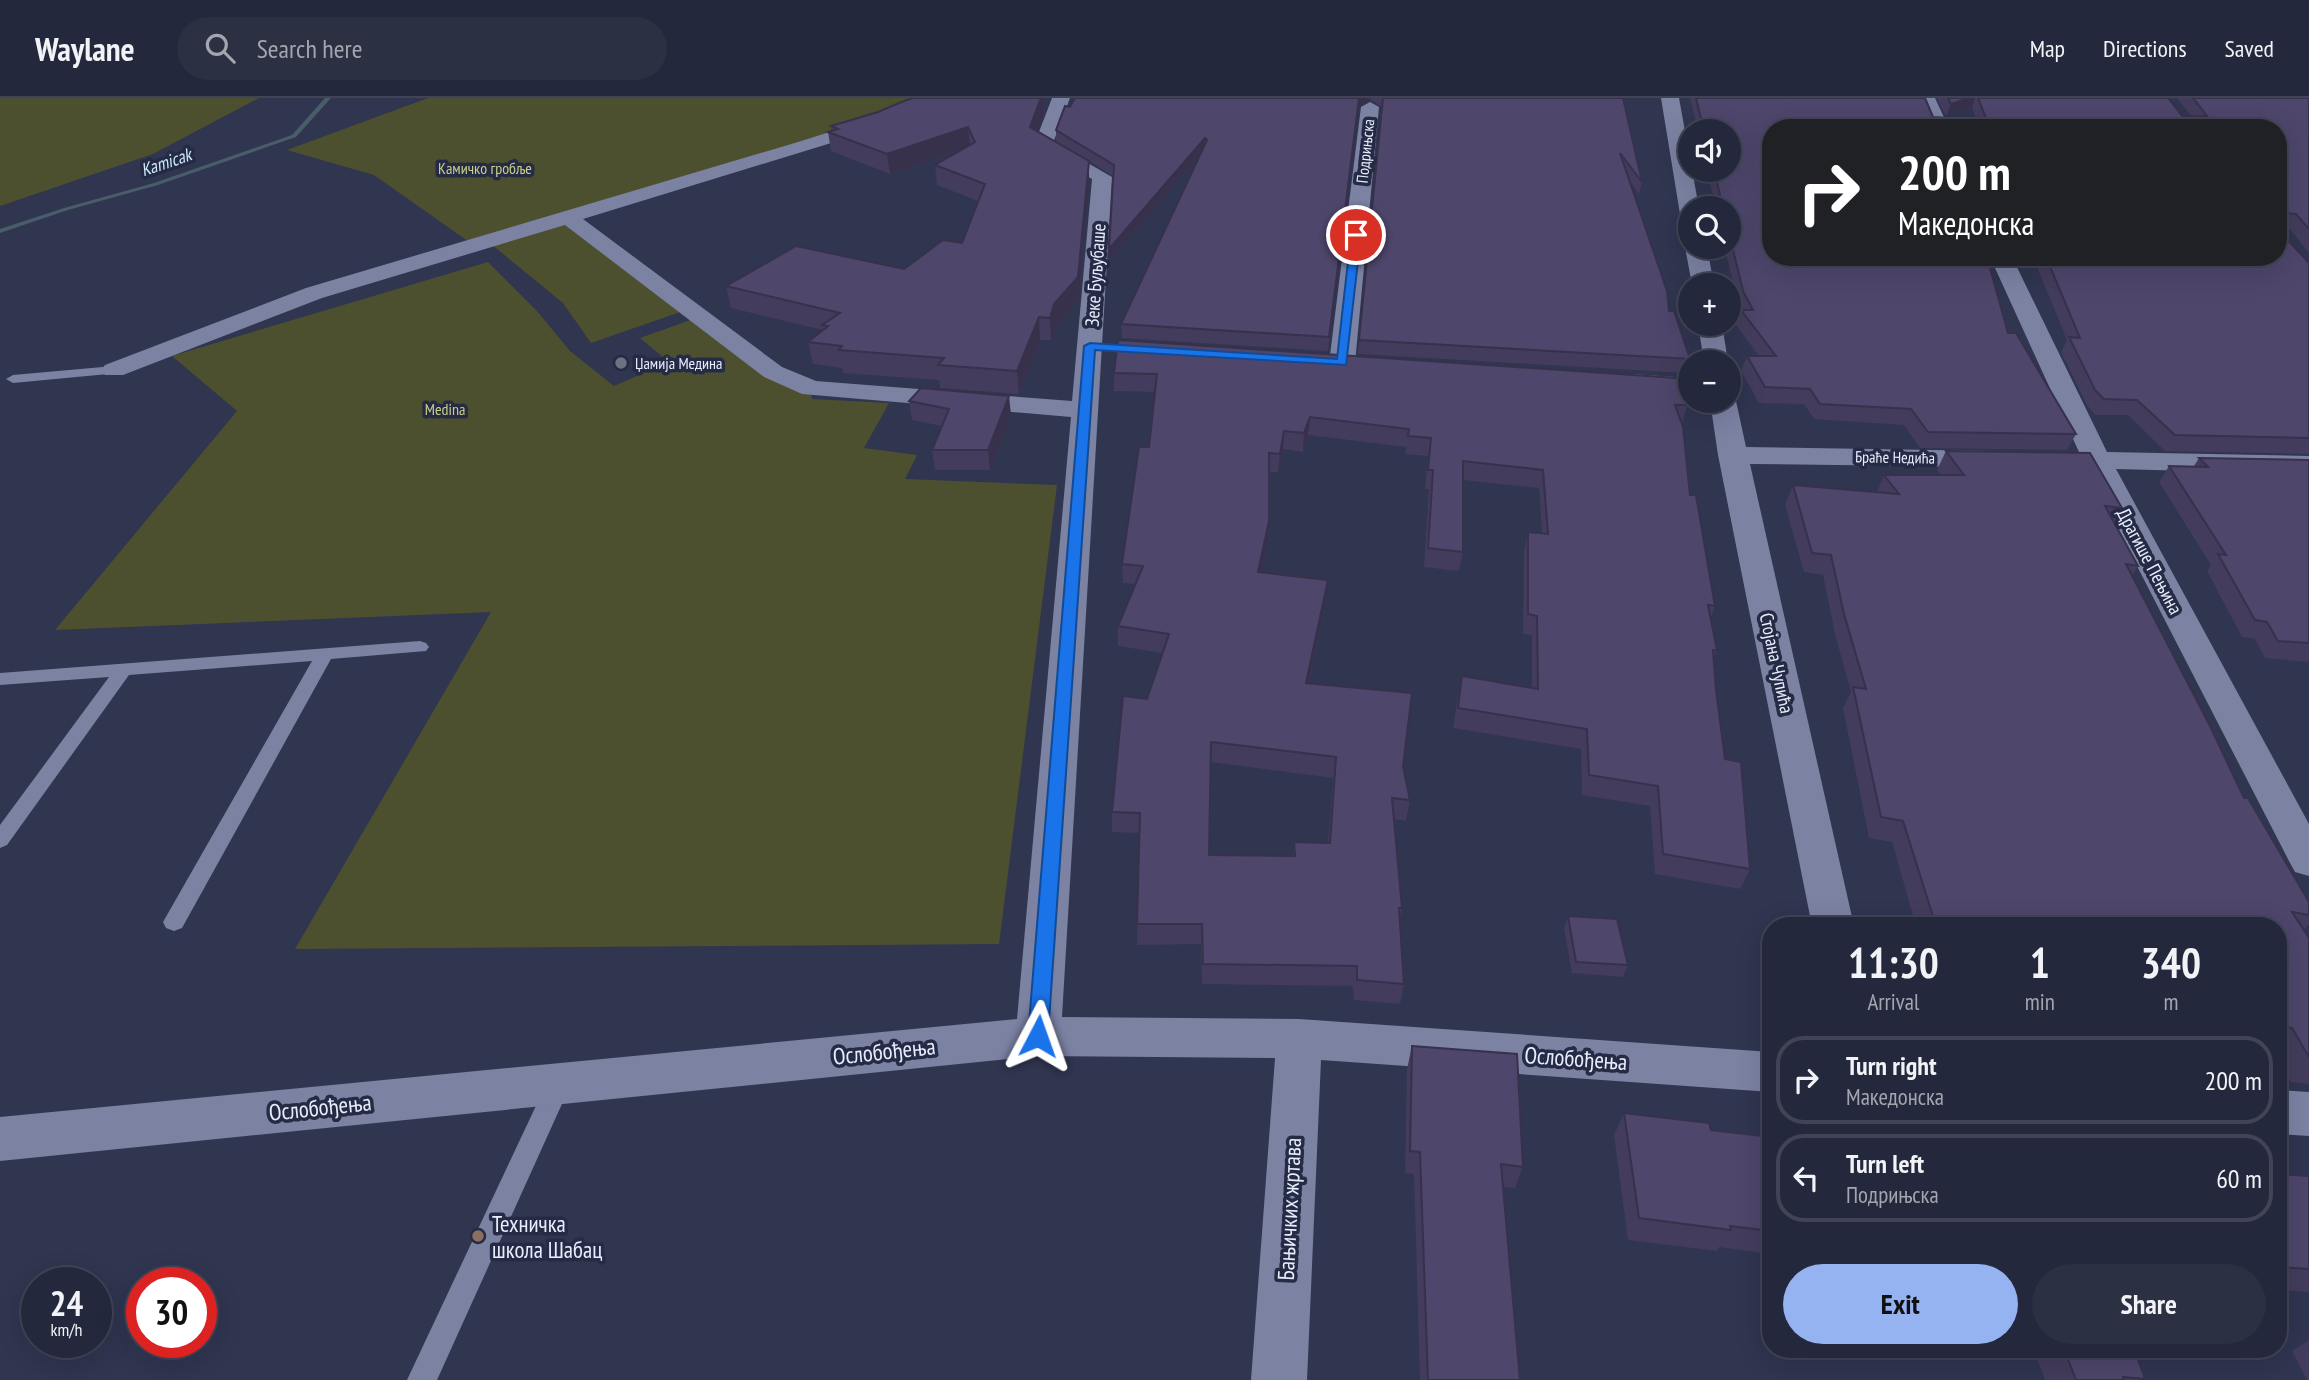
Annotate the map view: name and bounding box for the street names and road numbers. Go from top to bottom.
street label: Подрињска [1352,118,1378,184]
street label: Зеке Буљубаше [1079,222,1111,327]
street label: Браће Недића [1855,446,1935,468]
street label: Драгише Пењина [2112,504,2188,618]
street label: Стојана Чупића [1755,610,1799,716]
street label: Ослобођења [831,1031,937,1071]
street label: Ослобођења [1524,1040,1628,1076]
street label: Ослобођења [267,1087,373,1127]
street label: Бањичких жртава [1271,1137,1307,1281]

